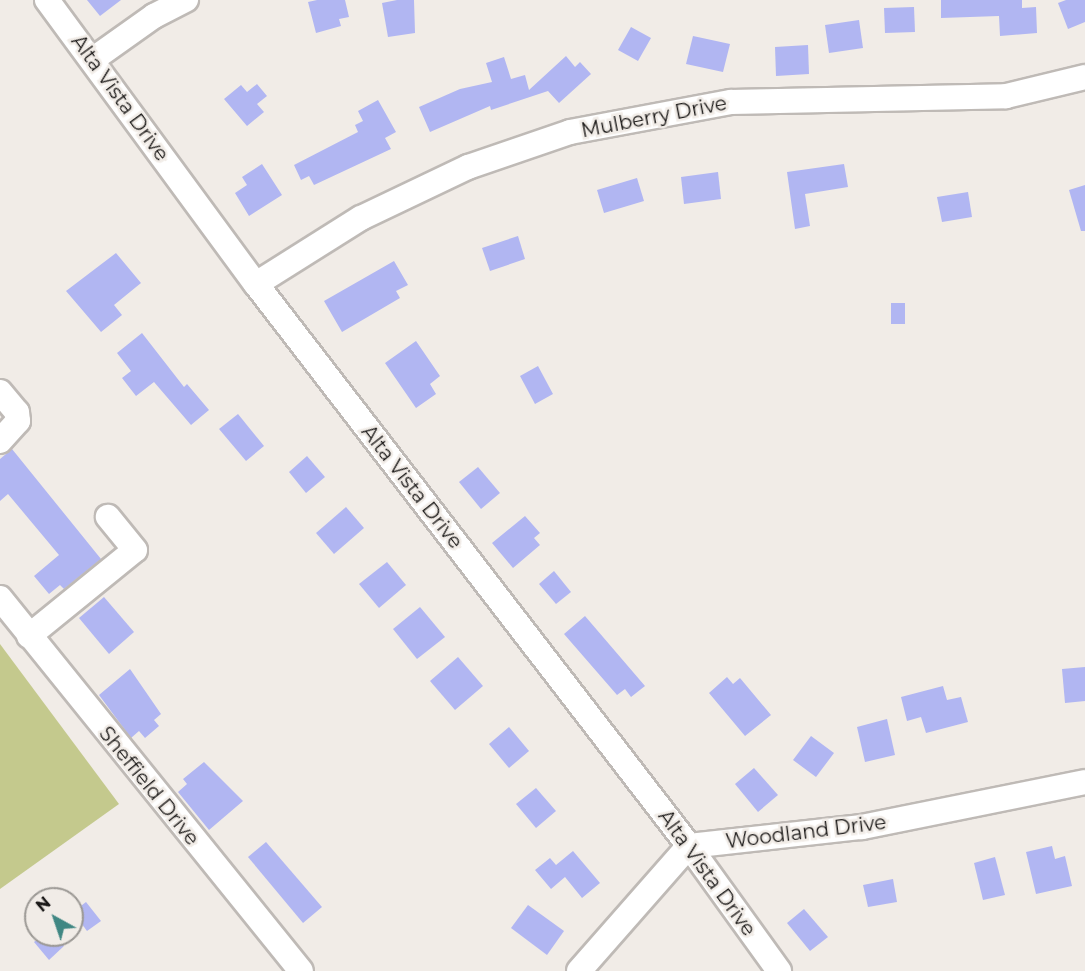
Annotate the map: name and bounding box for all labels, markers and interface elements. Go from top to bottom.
street label: Alta Vista Drive [66,30,174,166]
street label: Mulberry Drive [579,91,729,143]
street label: Alta Vista Drive [356,420,468,554]
street label: Sheffield Drive [94,722,204,850]
street label: Alta Vista Drive [653,805,761,941]
street label: Woodland Drive [724,810,888,854]
north arrow [24,887,84,947]
text: N [32,893,54,916]

